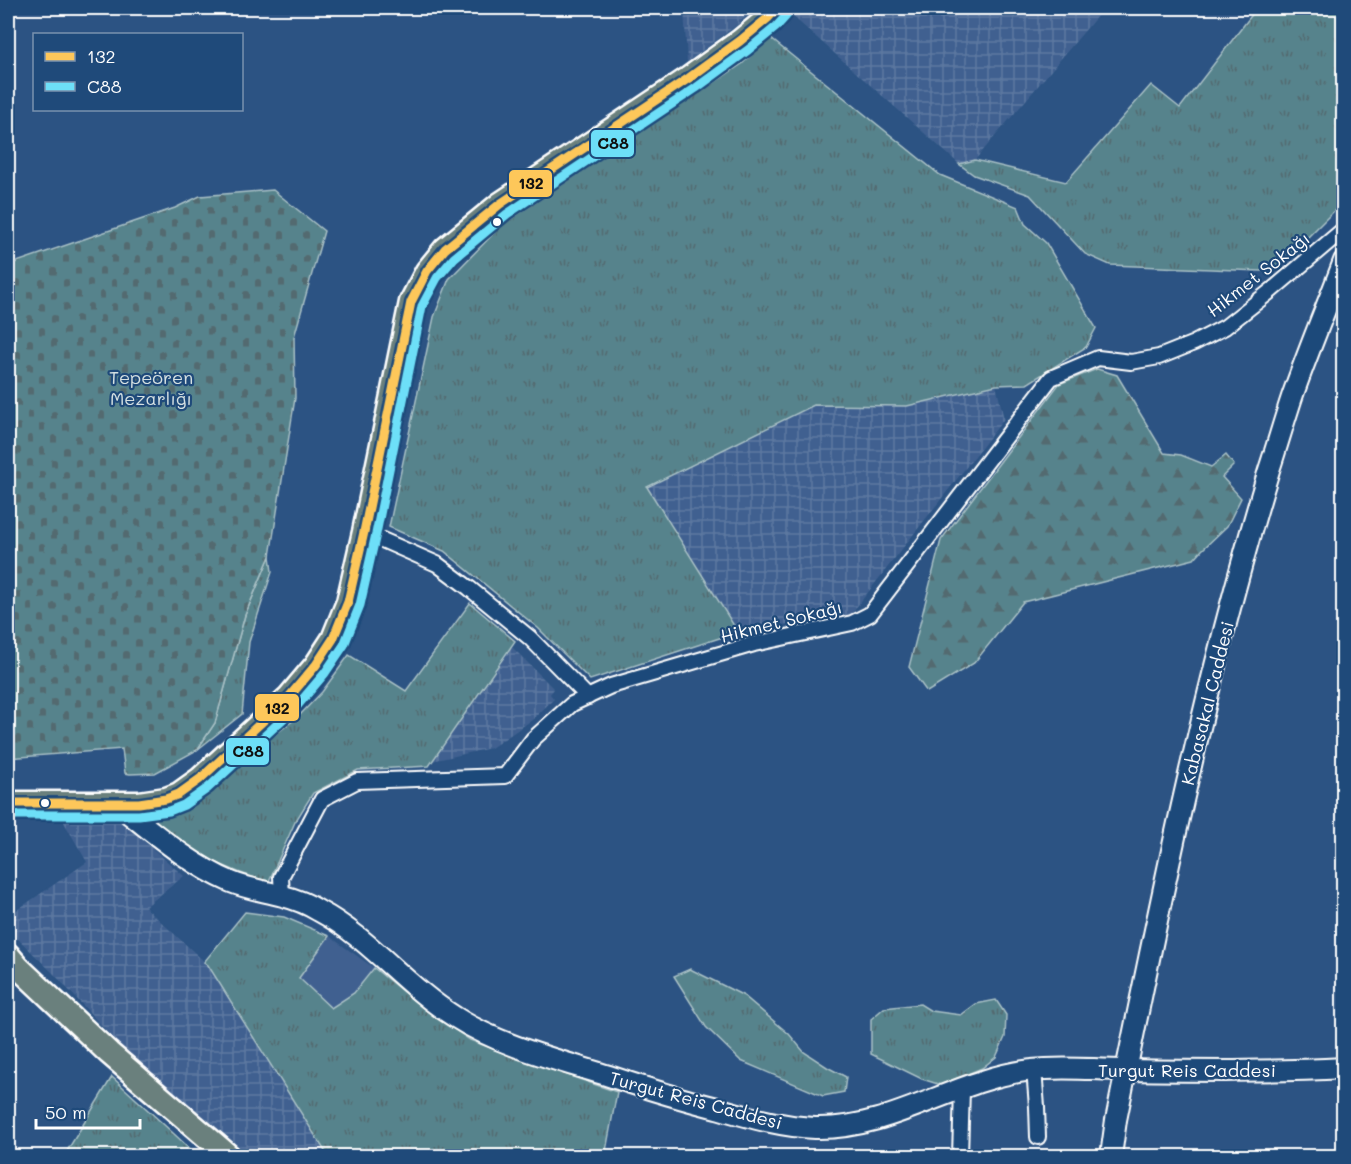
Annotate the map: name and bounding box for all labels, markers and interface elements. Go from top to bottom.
legend [33,33,243,111]
text: 132 [87,44,116,68]
text: C88 [87,74,122,98]
line badge: C88 [590,129,635,158]
text: C88 [597,132,629,153]
line badge: 132 [508,169,553,198]
text: 132 [518,172,544,193]
unlabelled marker [491,216,503,228]
street label: Hikmet Sokağı [1201,226,1315,322]
park label: Tepeören Mezarlığı [109,365,193,410]
street label: Hikmet Sokağı [718,594,844,648]
street label: Kabasakal Caddesi [1175,619,1239,787]
line badge: 132 [254,693,300,722]
text: 132 [264,697,290,718]
line badge: C88 [225,737,270,766]
text: C88 [232,740,264,761]
unlabelled marker [39,797,51,809]
street label: Turgut Reis Caddesi [1098,1058,1276,1082]
street label: Turgut Reis Caddesi [607,1065,785,1135]
scale bar [36,1092,140,1130]
text: 50 m [45,1100,87,1124]

